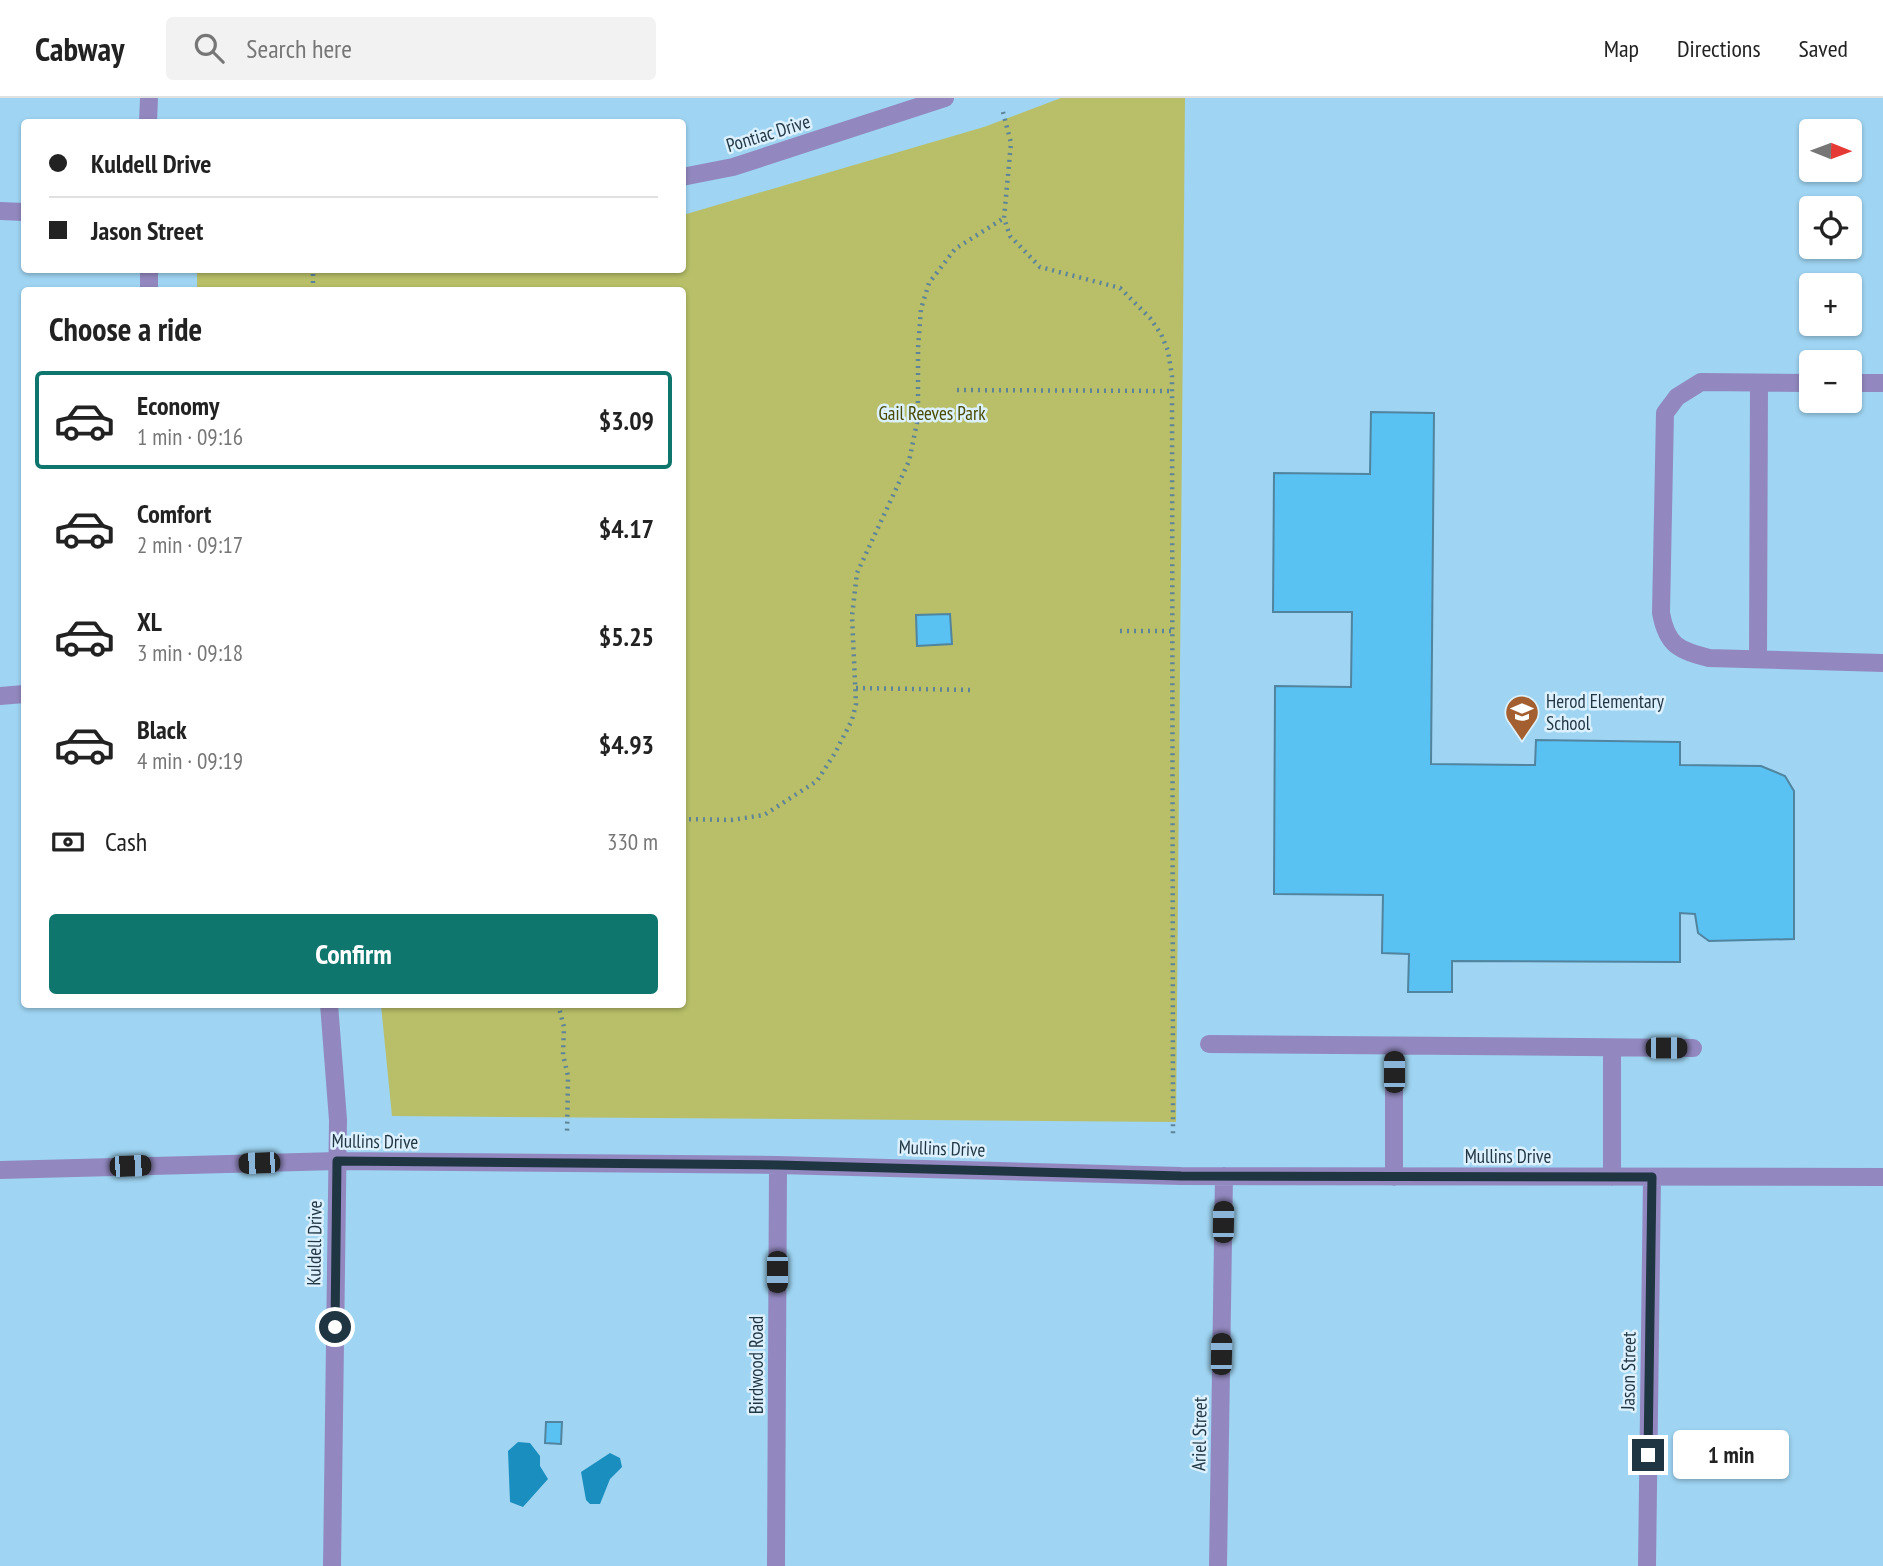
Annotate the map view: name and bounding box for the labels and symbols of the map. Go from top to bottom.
street label: Pontiac Drive [723,109,813,157]
north arrow [1799,119,1862,182]
park label: Gail Reeves Park [878,401,986,425]
place label: Herod Elementary School [1546,689,1665,735]
school or university icon: Herod Elementary School [1503,693,1541,742]
car [1646,1038,1688,1059]
car [1384,1051,1405,1093]
street label: Mullins Drive [331,1128,419,1154]
street label: Mullins Drive [898,1134,986,1162]
street label: Mullins Drive [1465,1144,1551,1168]
car [238,1152,281,1174]
car [109,1155,152,1177]
street label: Kuldell Drive [301,1200,327,1286]
car [1213,1201,1234,1243]
car [767,1251,788,1293]
route start [319,1311,351,1343]
street label: Birdwood Road [744,1316,768,1414]
street label: Jason Street [1615,1331,1641,1411]
car [1211,1333,1232,1375]
street label: Ariel Street [1186,1396,1212,1471]
callout: 1 min [1672,1430,1788,1480]
route end [1632,1439,1664,1471]

